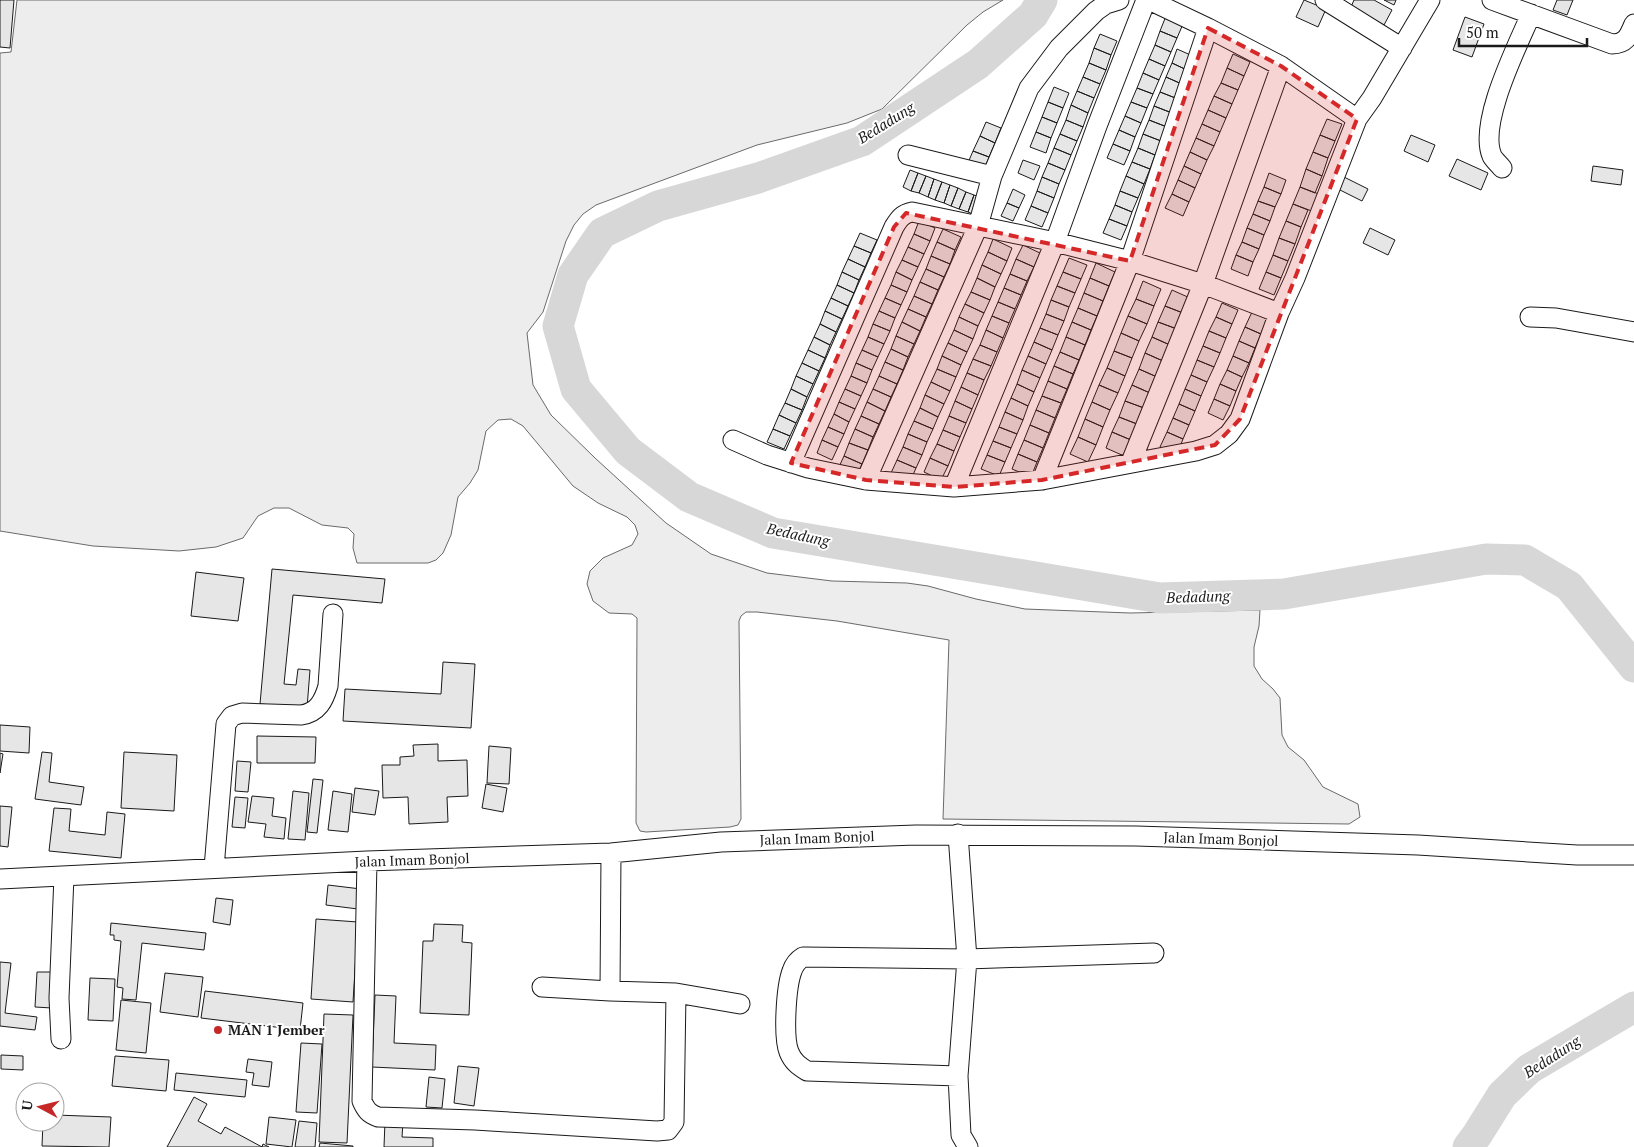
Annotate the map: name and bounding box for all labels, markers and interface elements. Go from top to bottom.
scale bar [1459,15,1586,47]
text: 50 m [1466,22,1499,42]
water label: Bedadung [852,96,919,148]
water label: Bedadung [764,517,833,551]
water label: Bedadung [1165,585,1232,607]
street label: Jalan Imam Bonjol [759,826,875,849]
street label: Jalan Imam Bonjol [1163,827,1279,850]
street label: Jalan Imam Bonjol [354,848,470,871]
place label: MAN 1 Jember [228,1020,325,1039]
marker: MAN 1 Jember [212,1024,224,1036]
water label: Bedadung [1518,1030,1585,1082]
north arrow [15,1082,65,1132]
text: U [17,1099,37,1111]

